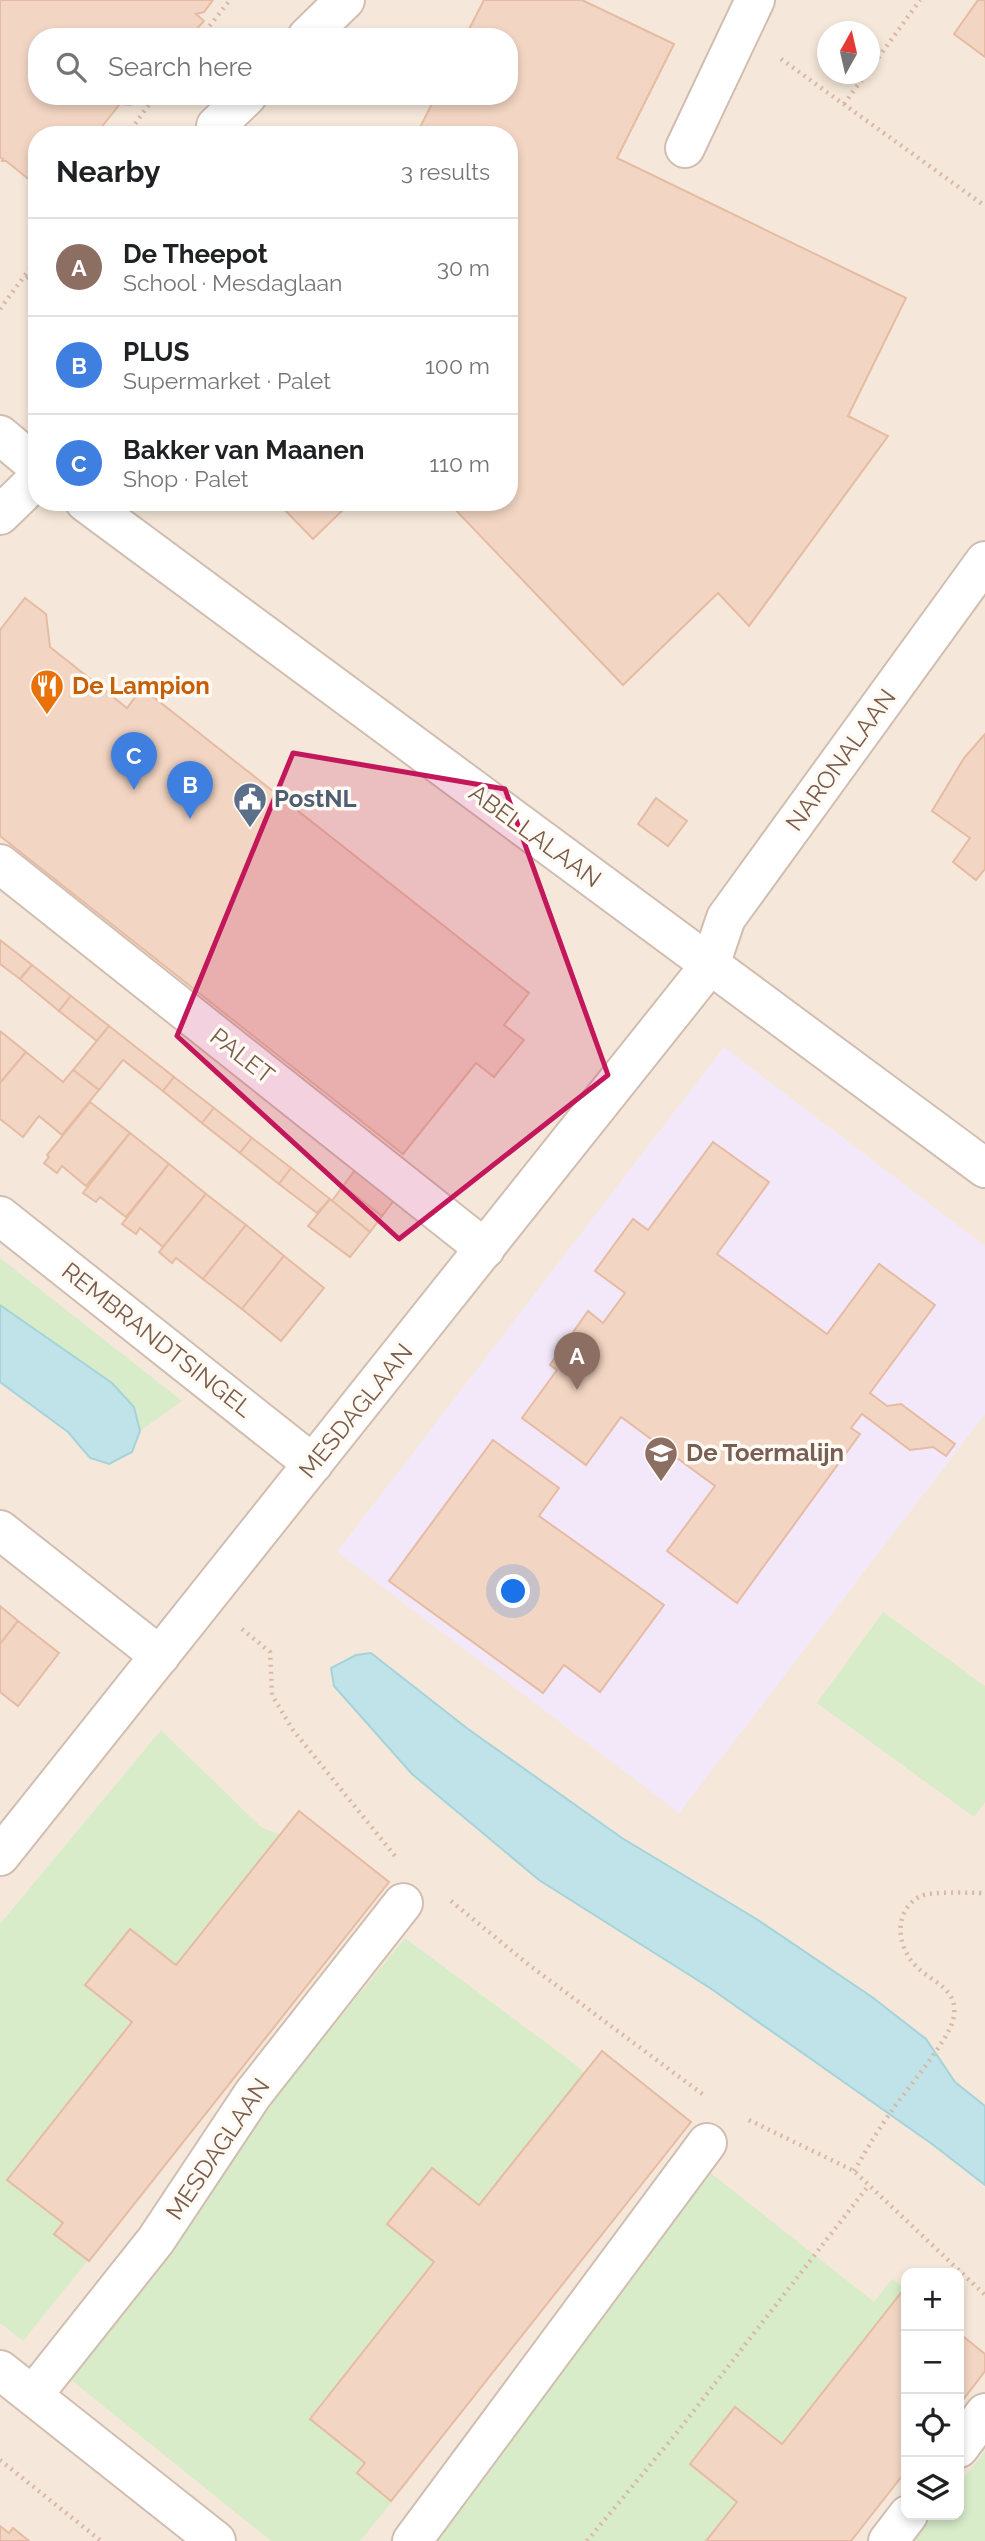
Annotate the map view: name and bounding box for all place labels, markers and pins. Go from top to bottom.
restaurant icon: De Lampion [28,667,66,716]
place label: De Lampion [72,671,210,700]
pin: C [111,732,157,790]
pin: B [167,761,213,819]
public building icon: PostNL [231,780,269,829]
place label: PostNL [274,784,357,813]
pin: A [554,1332,600,1390]
school or university icon: De Toermalijn [642,1434,680,1483]
place label: De Toermalijn [686,1438,844,1467]

